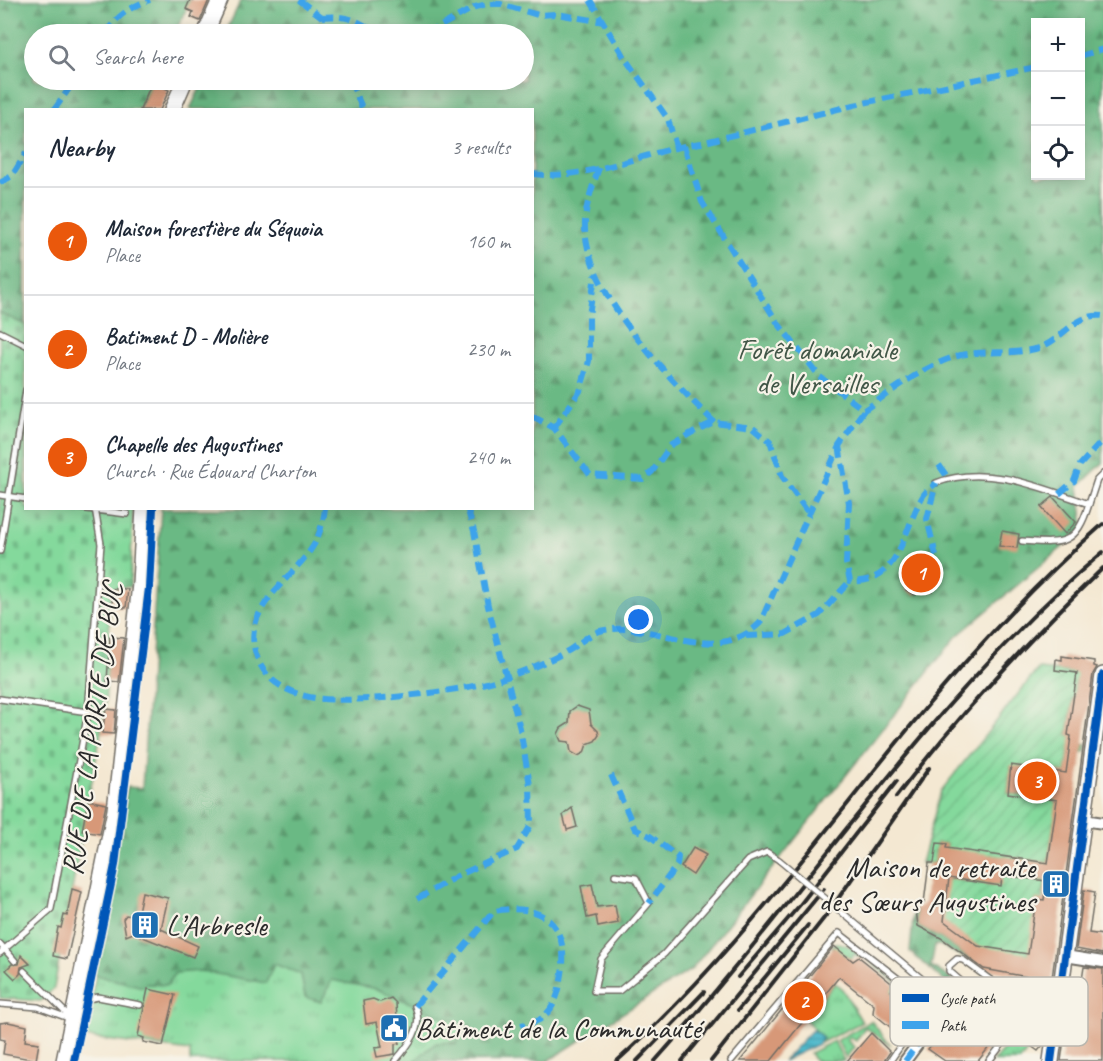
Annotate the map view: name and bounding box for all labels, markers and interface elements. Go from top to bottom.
map controls [1031,18,1085,180]
button: + [1031,18,1085,72]
search box [24,24,534,90]
icon: search [45,41,78,74]
text: Search here [93,43,183,71]
button: − [1031,72,1085,126]
button: locate [1031,126,1085,180]
text: Nearby [48,131,113,164]
text: 3 results [451,135,510,160]
text: Maison forestière du Séquoia [105,215,322,243]
text: 1 [63,229,72,254]
text: 160 m [467,229,510,254]
text: Place [105,243,140,268]
text: Batiment D - Molière [105,323,267,351]
park label: Forêt domaniale de Versailles [737,330,899,402]
text: 2 [63,337,72,362]
text: 230 m [467,337,510,362]
text: Place [105,351,140,376]
text: Chapelle des Augustines [105,431,281,459]
text: 3 [63,445,72,470]
text: 240 m [467,445,510,470]
text: Church · Rue Édouard Charton [105,459,316,484]
pin: 1 [902,550,940,596]
street label: RUE DE LA PORTE DE BUC [53,577,132,877]
your location [624,605,653,634]
pin: 3 [1018,758,1056,804]
place label: Maison de retraite des Sœurs Augustines [819,848,1038,920]
building icon: Maison de retraite des Sœurs Augustines [1040,868,1072,900]
place label: L’Arbresle [166,906,269,944]
building icon: L’Arbresle [129,909,161,941]
legend [890,977,1088,1046]
pin: 2 [784,978,824,1024]
text: Cycle path [940,989,996,1009]
place label: Bâtiment de la Communauté [415,1009,705,1047]
public building icon: Bâtiment de la Communauté [378,1012,410,1044]
text: Path [940,1016,967,1036]

